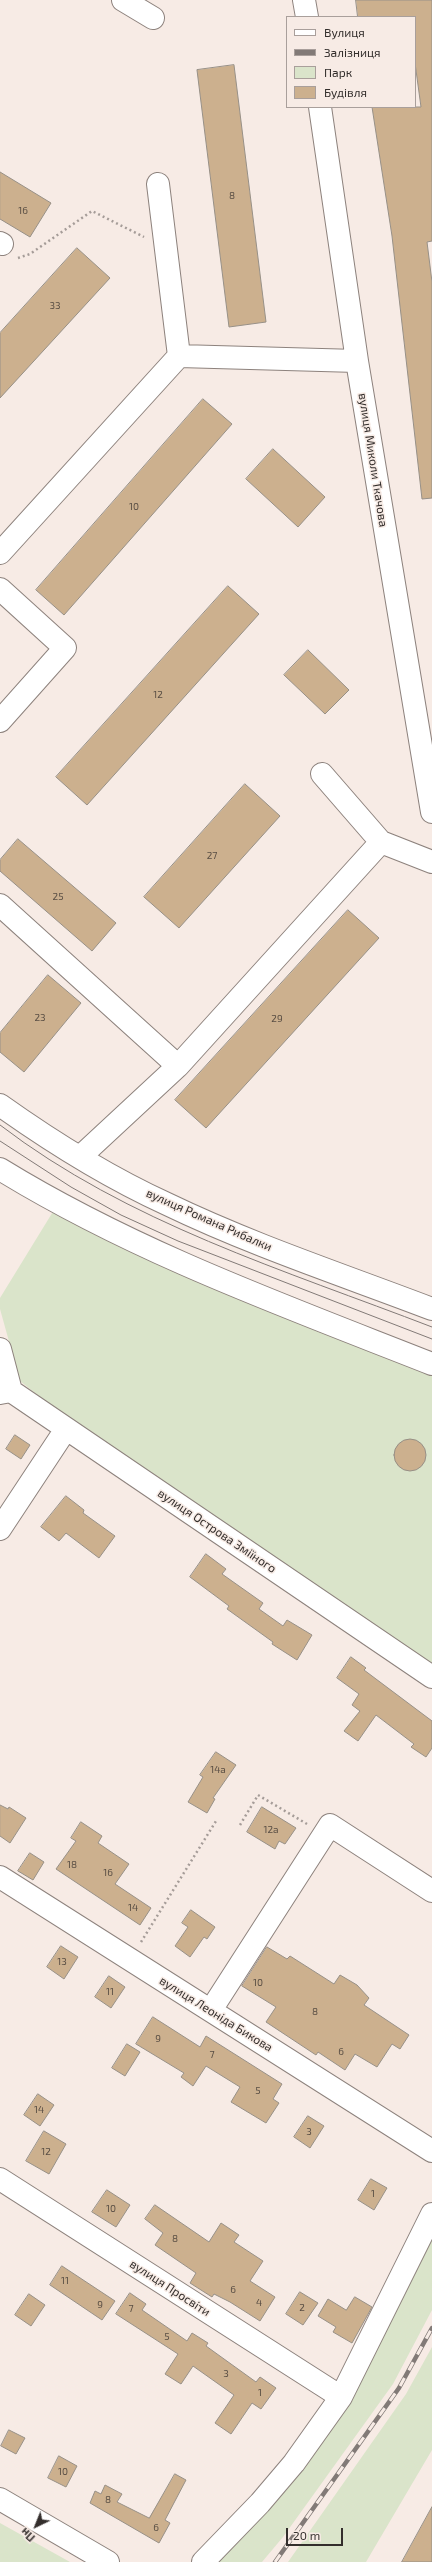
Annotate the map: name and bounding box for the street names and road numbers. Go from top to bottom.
street label: вулиця Миколи Ткачова [355,392,391,528]
street label: вулиця Романа Рибалки [144,1186,274,1254]
street label: вулиця Острова Зміїного [155,1486,279,1576]
street label: вулиця Леоніда Бикова [157,1973,275,2055]
street label: вулиця Просвіти [127,2257,213,2319]

